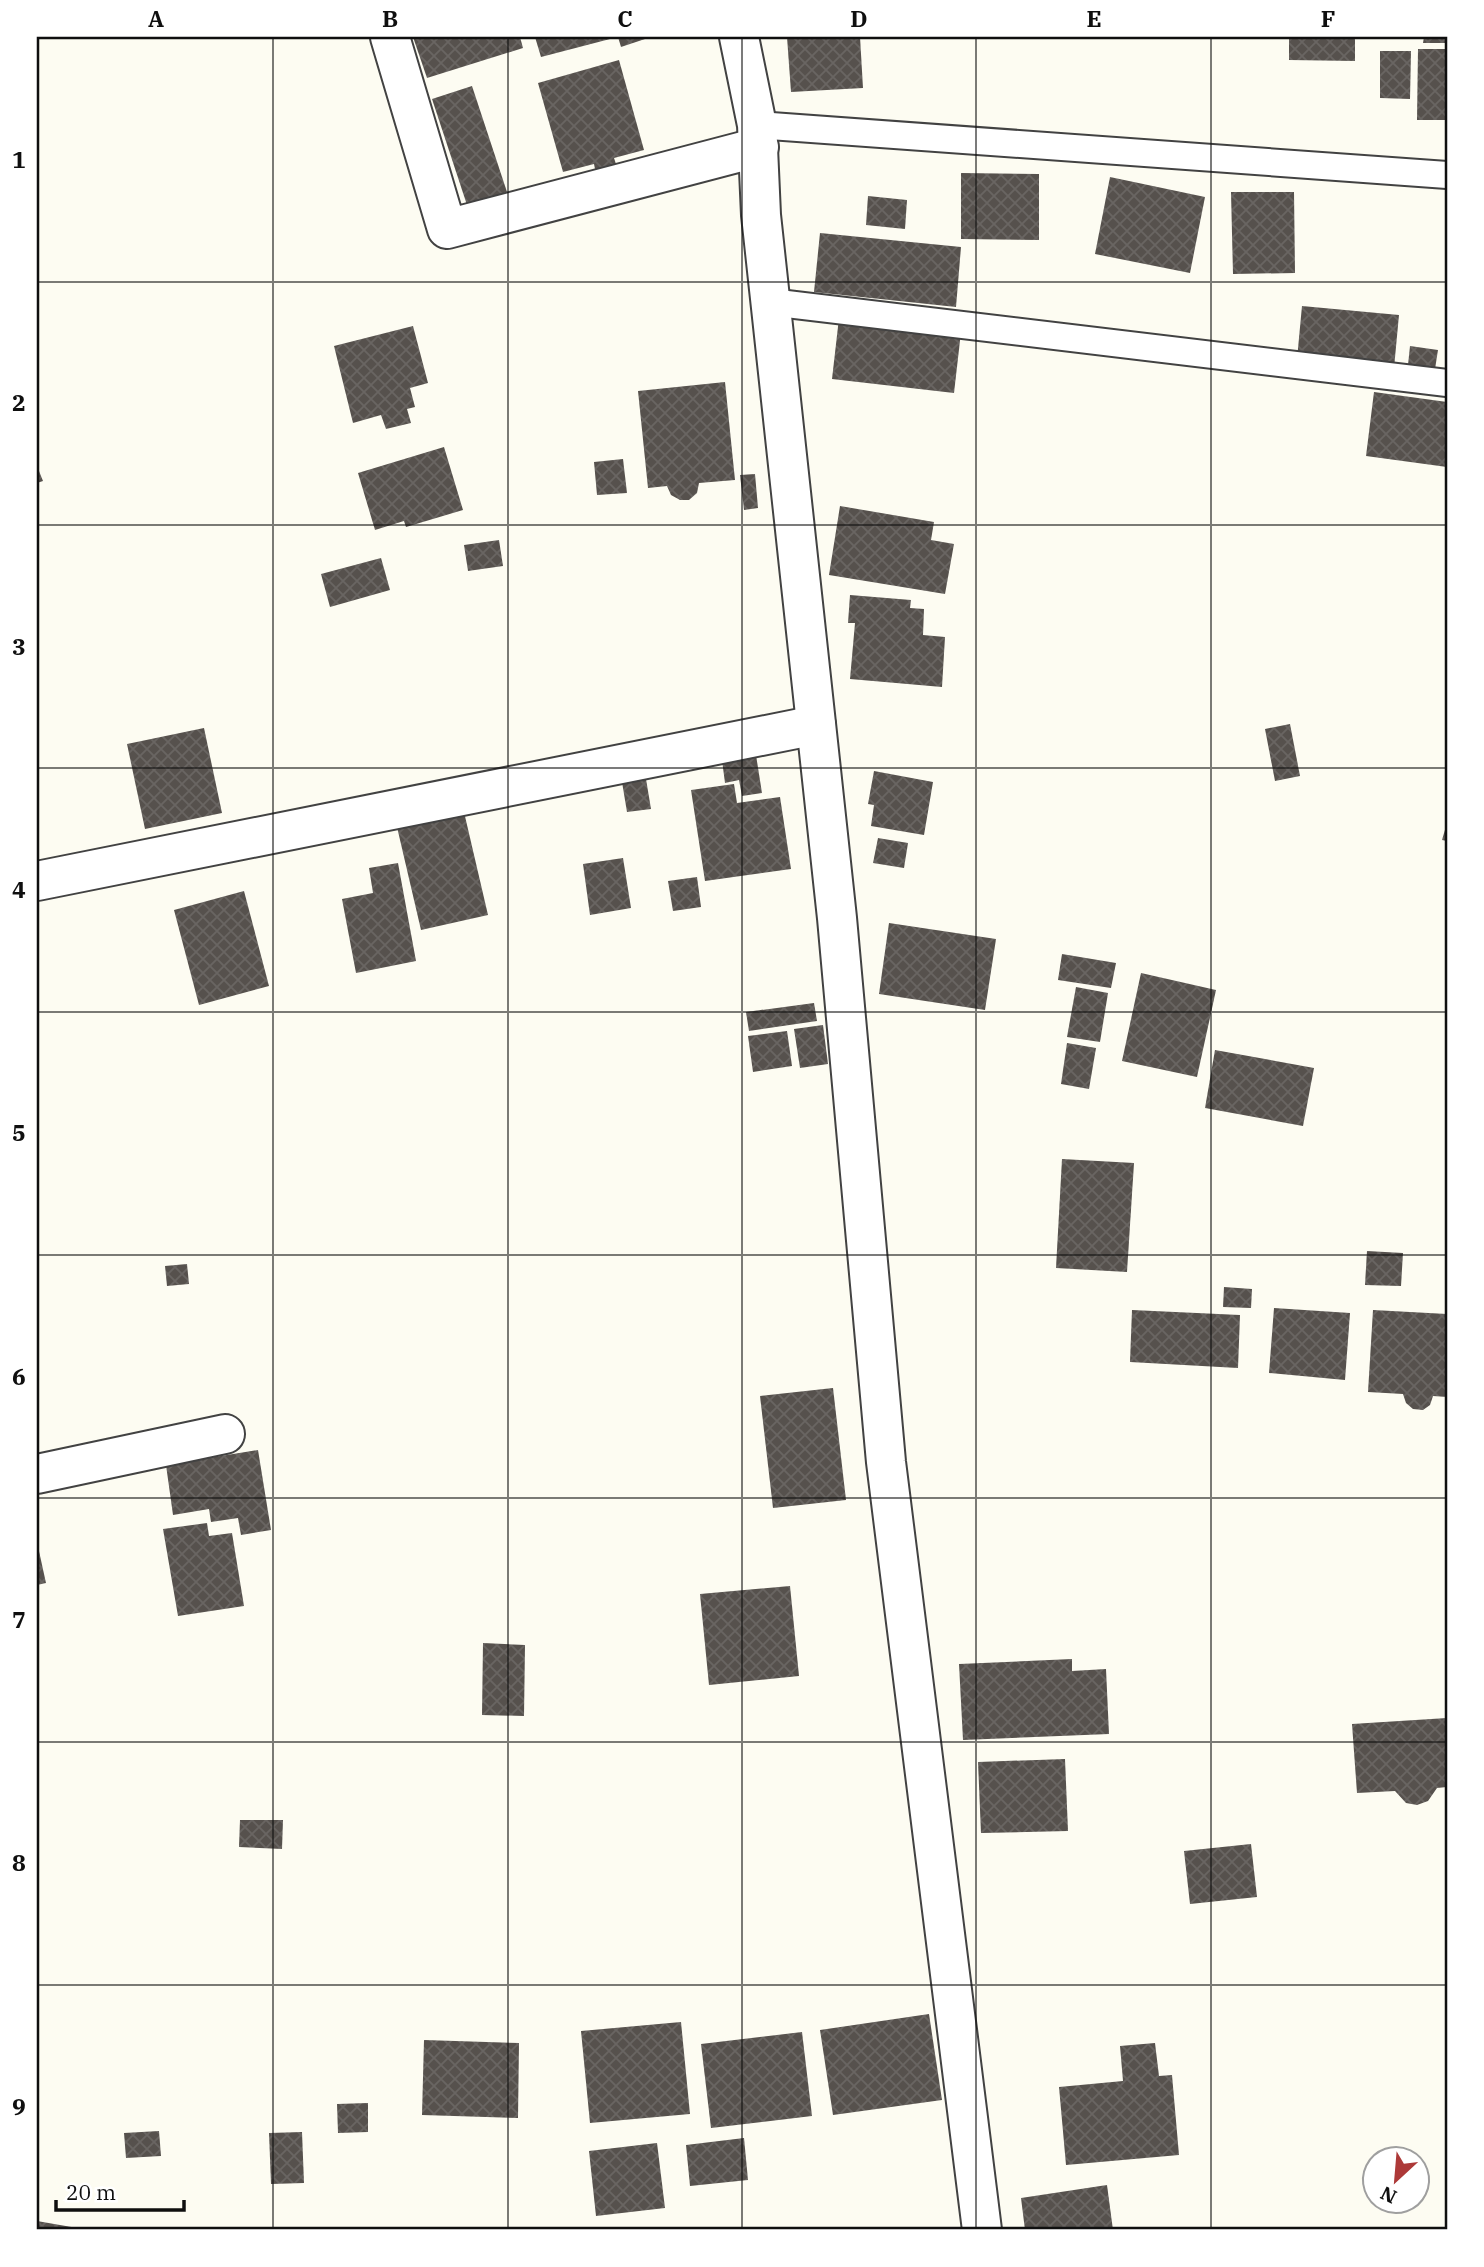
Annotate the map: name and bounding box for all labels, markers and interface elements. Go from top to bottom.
text: A [148,3,164,33]
text: B [382,3,398,33]
text: C [617,3,633,33]
text: D [850,3,868,33]
text: E [1086,3,1102,33]
text: F [1321,3,1335,33]
text: 1 [12,144,26,174]
text: 2 [12,387,26,417]
text: 3 [12,631,26,661]
text: 4 [12,874,26,904]
text: 5 [12,1117,26,1147]
text: 6 [12,1361,26,1391]
text: 7 [12,1604,26,1634]
text: 8 [12,1847,26,1877]
text: 9 [12,2091,26,2121]
north arrow [1362,2144,1432,2214]
scale bar [56,2169,184,2213]
text: 20 m [66,2178,116,2206]
text: N [1377,2181,1401,2209]

